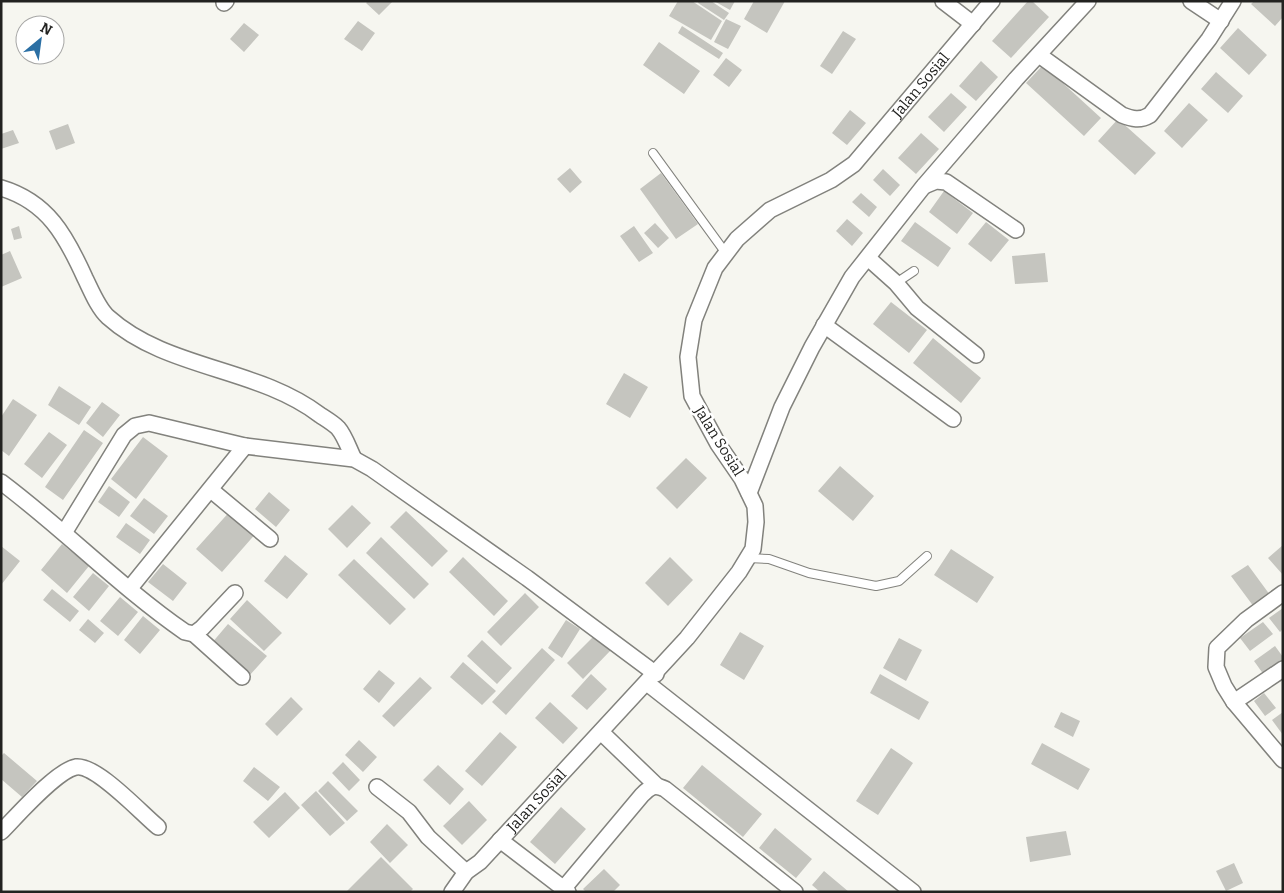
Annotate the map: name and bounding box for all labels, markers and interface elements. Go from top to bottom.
north arrow [15,15,65,65]
text: N [37,19,55,39]
street label: Jalan Sosial [888,49,953,122]
street label: Jalan Sosial [690,402,748,479]
street label: Jalan Sosial [502,766,570,837]

